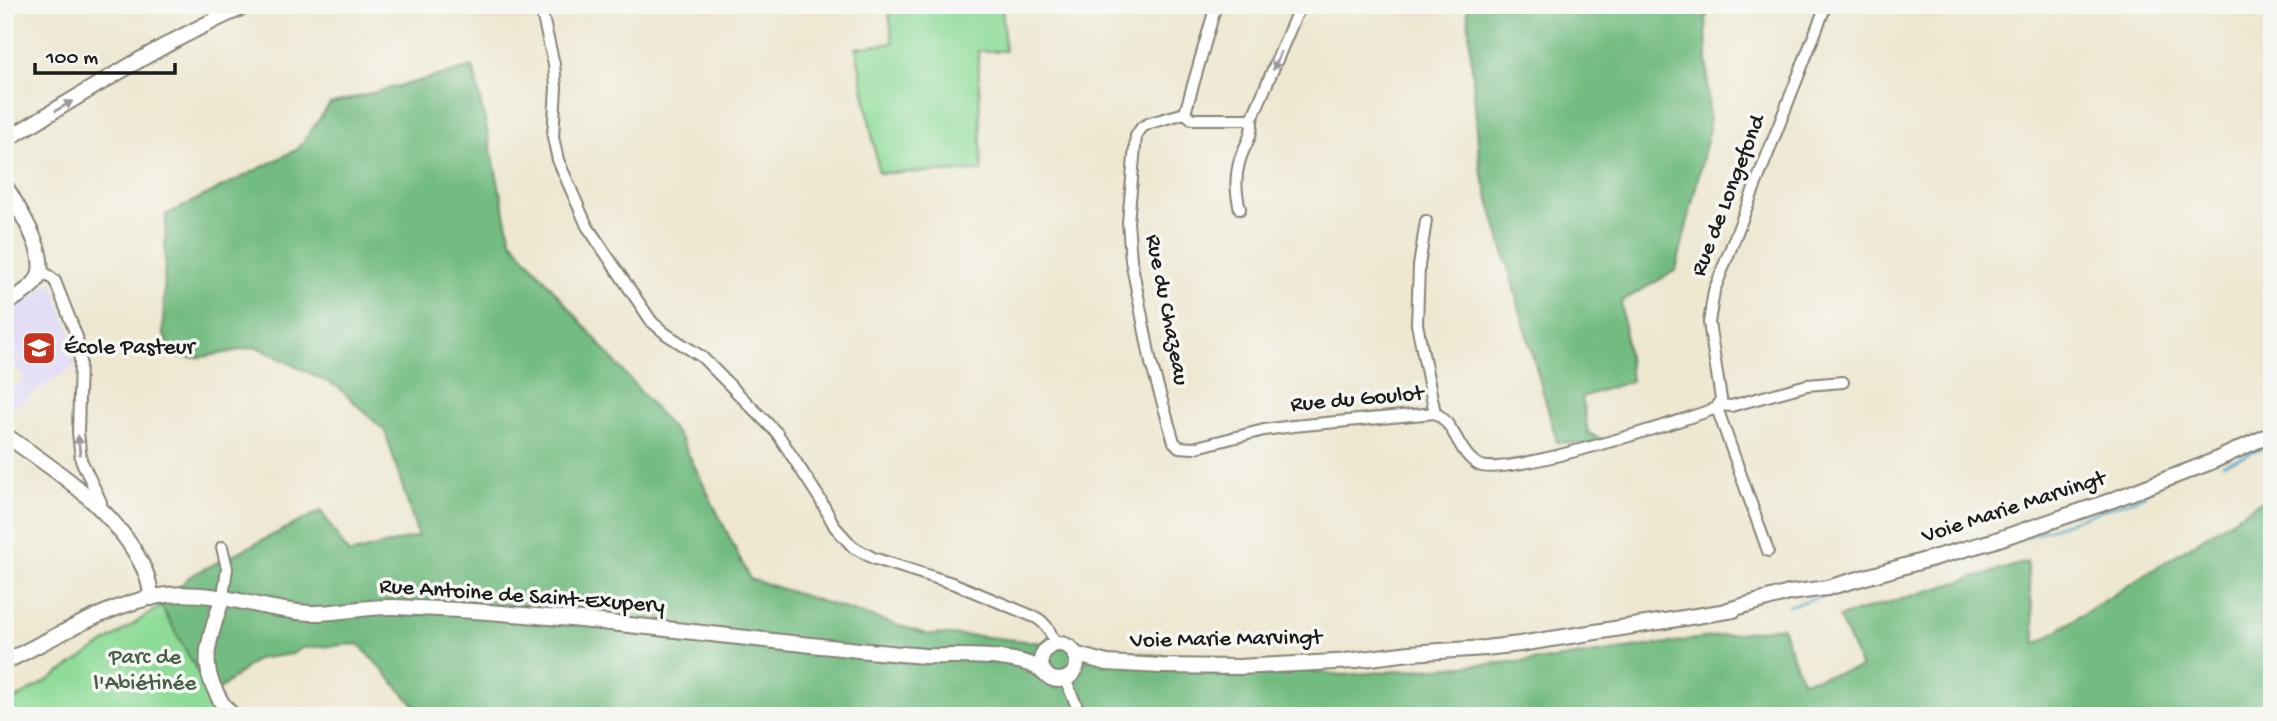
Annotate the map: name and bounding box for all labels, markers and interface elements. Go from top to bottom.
scale bar [35,32,175,76]
text: 100 m [45,47,98,72]
one-way arrow [1271,51,1282,72]
one-way arrow [55,100,74,112]
street label: Rue de Longefond [1686,110,1773,280]
street label: Rue du Chazeau [1138,232,1194,388]
school or university icon: École Pasteur [20,329,58,367]
place label: École Pasteur [64,335,196,362]
street label: Rue du Goulot [1289,381,1426,419]
one-way arrow [74,433,85,455]
street label: Voie Marie Marvingt [1918,465,2111,551]
street label: Rue Antoine de Saint-Exupery [378,574,666,620]
street label: Voie Marie Marvingt [1129,625,1324,655]
park label: Parc de l'Abiétinée [94,645,197,698]

